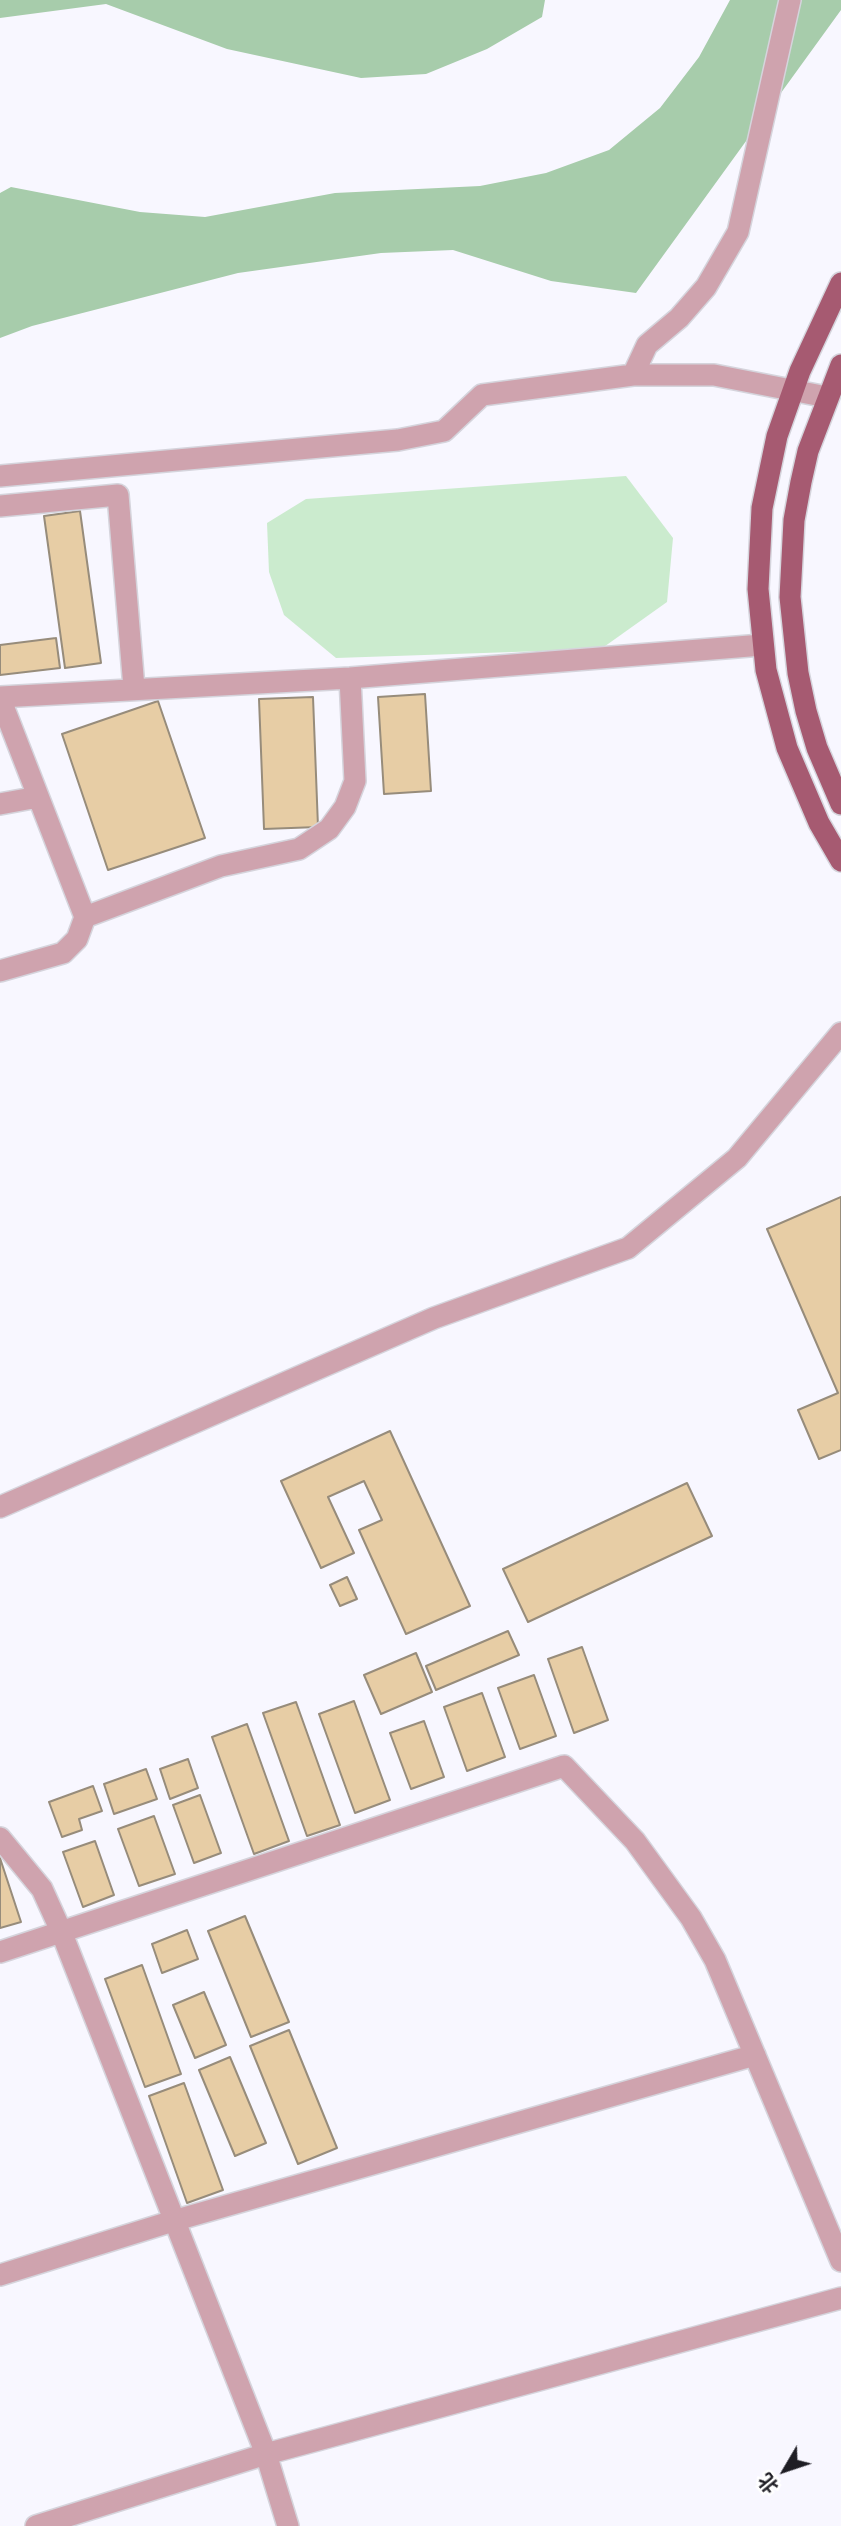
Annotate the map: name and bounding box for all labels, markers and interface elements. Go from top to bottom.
north arrow [750,2435,820,2505]
text: 北 [753,2469,783,2498]

